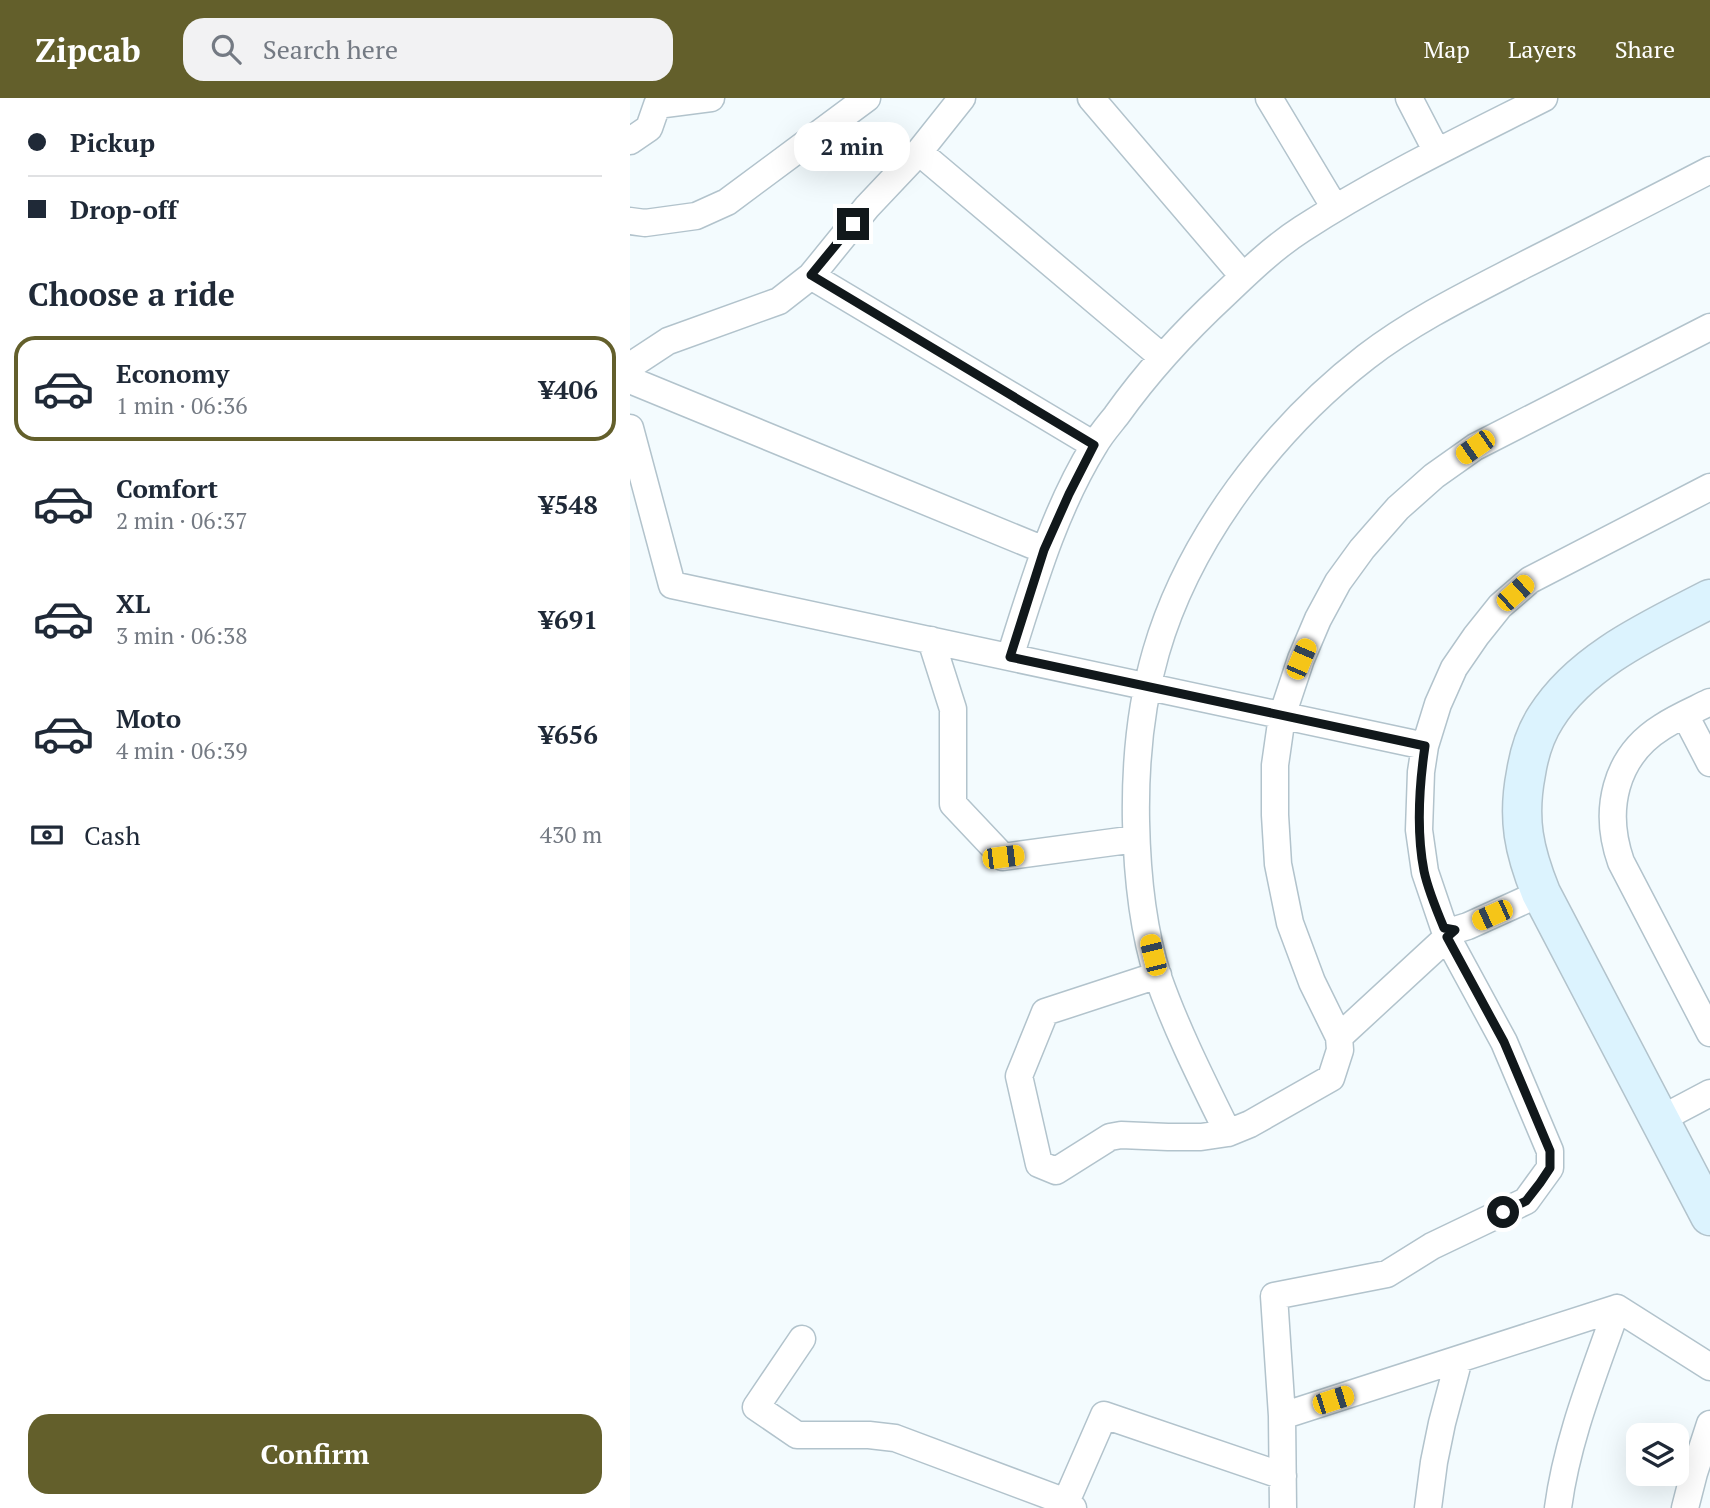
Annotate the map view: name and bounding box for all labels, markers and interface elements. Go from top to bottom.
search box [183,18,673,81]
text: Zipcab [35,28,141,71]
icon: search [207,30,245,68]
text: Search here [263,32,398,66]
text: Map [1423,33,1470,65]
text: Layers [1508,33,1577,65]
text: Share [1615,33,1675,65]
callout: 2 min [795,122,911,172]
text: Pickup [70,125,155,159]
text: 2 min [821,131,883,162]
text: Drop-off [70,192,177,226]
route end [837,208,869,240]
text: Choose a ride [28,273,235,315]
text: Economy [116,356,229,390]
icon: car [32,357,95,420]
text: ¥406 [539,372,598,406]
text: 1 min · 06:36 [116,390,248,421]
car [1452,426,1499,468]
text: Comfort [116,471,218,505]
icon: car [32,472,95,535]
text: ¥548 [539,487,598,521]
text: 2 min · 06:37 [116,505,248,536]
car [1493,571,1538,615]
text: XL [116,586,150,620]
icon: car [32,587,95,650]
text: ¥691 [539,602,598,636]
text: 3 min · 06:38 [116,620,248,651]
car [1284,636,1319,682]
text: Moto [116,701,181,735]
icon: car [32,702,95,765]
text: ¥656 [539,717,598,751]
text: 4 min · 06:39 [116,735,248,766]
icon: cash [28,816,66,854]
text: Cash [84,818,140,852]
text: 430 m [540,819,602,850]
car [981,844,1026,870]
car [1469,897,1516,933]
car [1138,932,1169,978]
route start [1487,1196,1519,1228]
car [1310,1384,1357,1416]
button: Confirm [28,1414,602,1494]
map controls [1626,1423,1689,1486]
button: layers [1626,1423,1689,1486]

